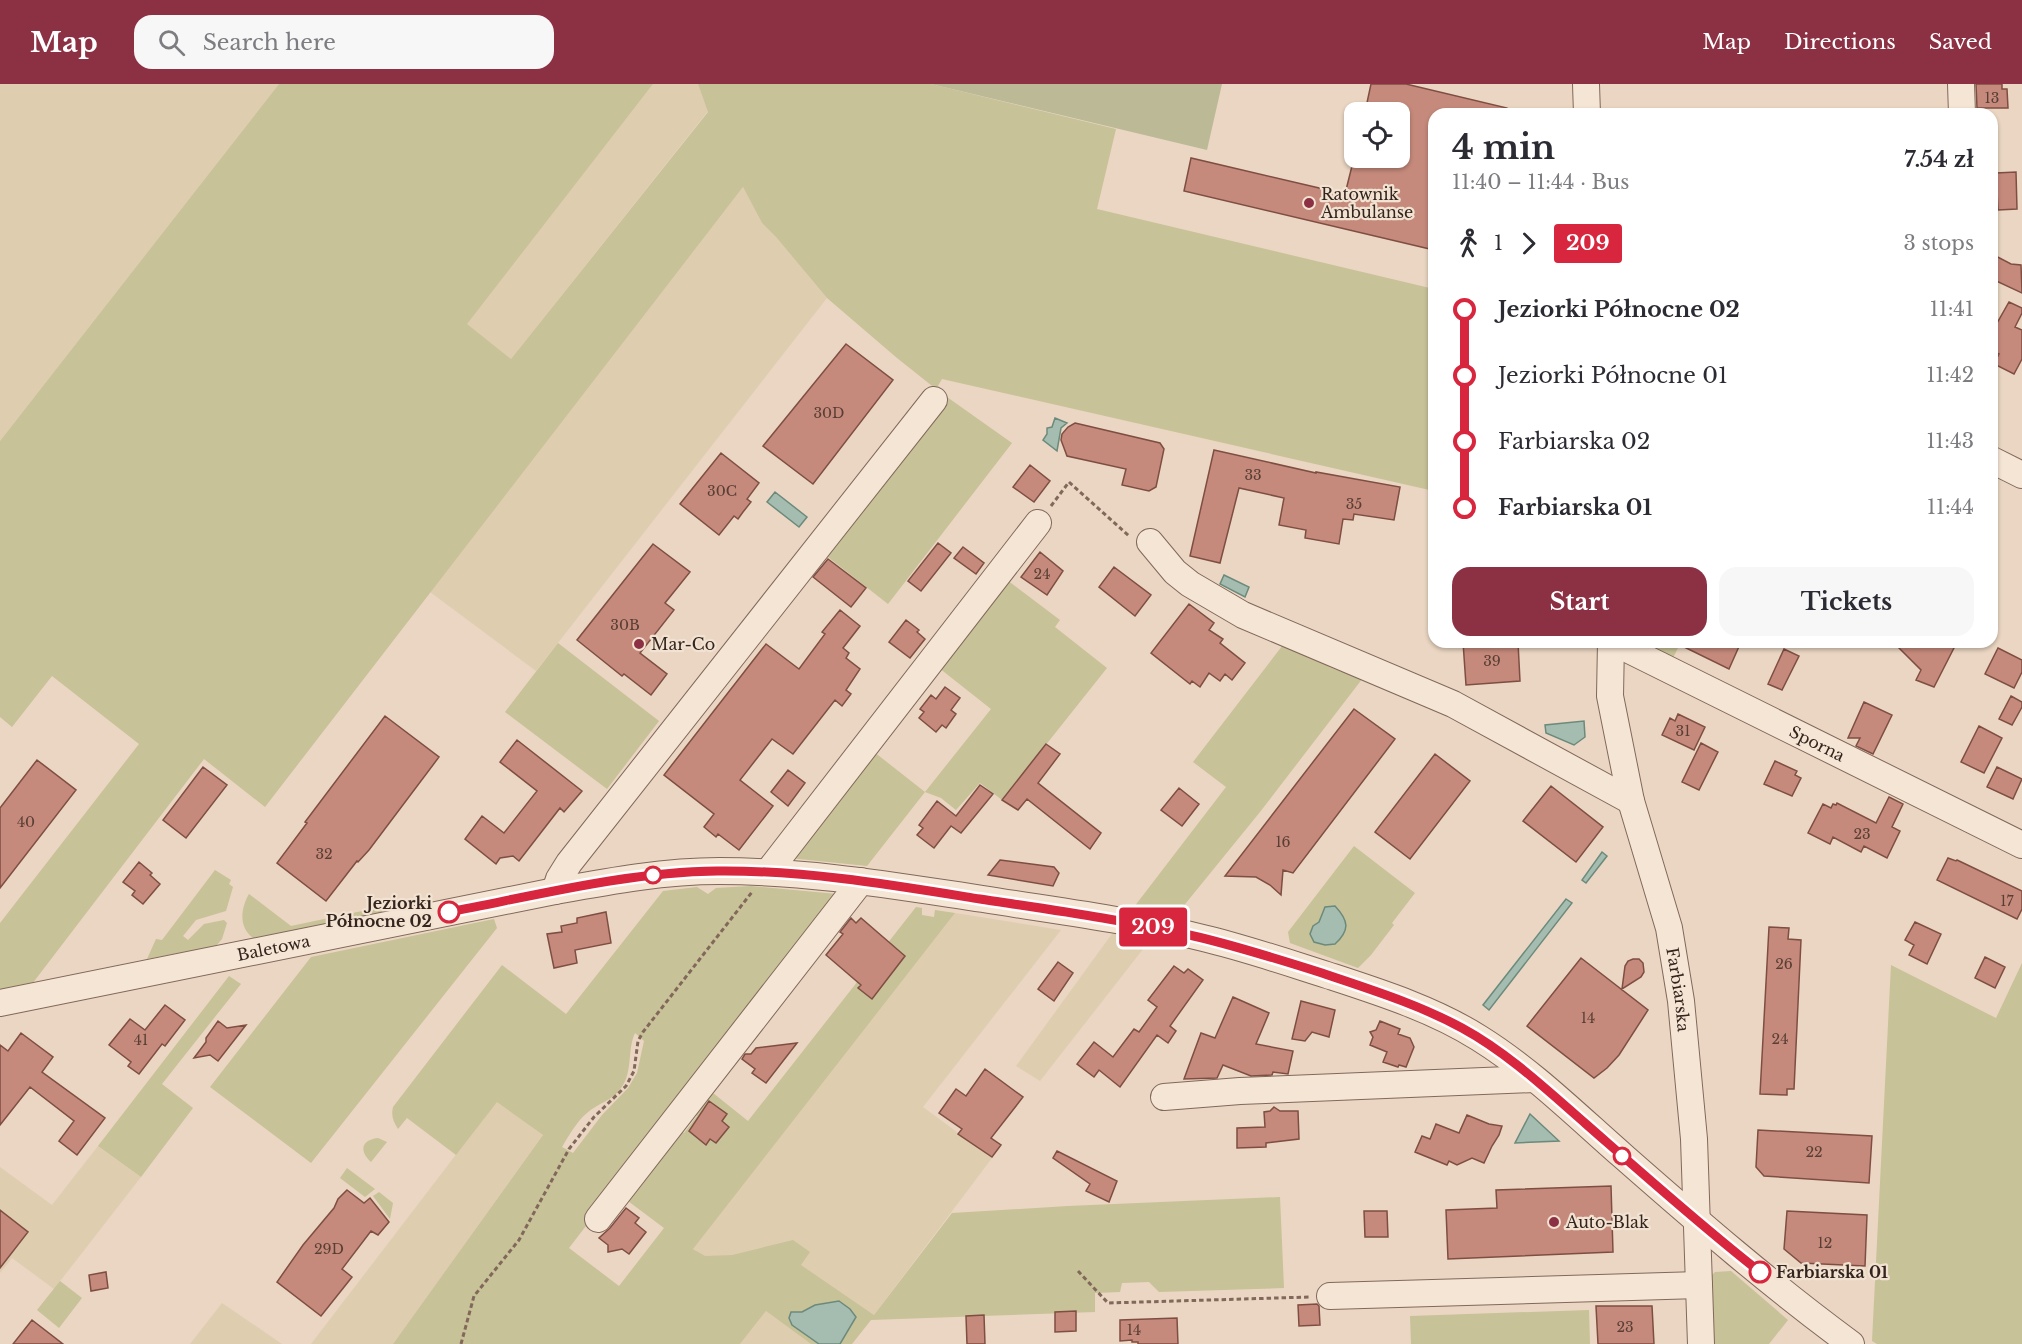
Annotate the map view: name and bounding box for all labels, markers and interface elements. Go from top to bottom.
search box [134,15,554,69]
text: Map [30,25,98,60]
icon: search [155,26,188,59]
text: Search here [203,29,336,56]
text: Map [1702,29,1751,55]
text: Directions [1784,29,1896,55]
text: Saved [1929,29,1992,55]
house number: 13 [1985,89,1999,107]
map controls [1344,102,1410,168]
button: locate [1344,102,1410,168]
text: 4 min [1452,127,1555,168]
text: 7.54 zł [1904,146,1974,173]
text: 11:40 – 11:44 · Bus [1452,170,1629,194]
place label: Ratownik Ambulanse [1320,184,1413,222]
marker: Ratownik Ambulanse [1302,196,1316,210]
icon: walk [1452,227,1485,260]
icon: forward [1512,227,1545,260]
text: 209 [1566,230,1610,256]
text: 1 [1494,231,1503,255]
text: 3 stops [1904,231,1974,255]
text: Jeziorki Północne 02 [1498,296,1740,323]
text: 11:41 [1930,297,1974,321]
text: Jeziorki Północne 01 [1498,362,1728,389]
text: 11:42 [1926,363,1974,387]
house number: 30D [814,404,845,422]
text: Farbiarska 02 [1498,428,1650,455]
text: 11:43 [1926,429,1974,453]
house number: 33 [1244,466,1262,484]
house number: 30C [707,482,737,500]
text: Farbiarska 01 [1498,494,1652,521]
house number: 35 [1346,495,1362,513]
text: 11:44 [1927,495,1974,519]
house number: 24 [1034,565,1050,583]
button: Start [1452,567,1707,636]
button: Tickets [1719,567,1974,636]
house number: 30B [610,616,640,634]
place label: Mar-Co [651,634,715,654]
marker: Mar-Co [632,637,646,651]
house number: 39 [1483,652,1501,670]
street label: Sporna [1786,721,1848,766]
house number: 31 [1676,722,1690,740]
house number: 40 [17,813,35,831]
house number: 23 [1853,825,1871,843]
house number: 16 [1275,833,1291,851]
house number: 32 [315,845,333,863]
unlabelled marker [644,866,662,884]
house number: 17 [2000,892,2015,910]
place label: Jeziorki Północne 02 [326,893,432,931]
marker: Jeziorki Północne 02 [438,901,460,923]
line badge: 209 [1118,908,1188,946]
text: 209 [1131,914,1175,940]
street label: Baletowa [235,931,312,965]
street label: Farbiarska [1662,946,1694,1033]
house number: 26 [1775,955,1793,973]
house number: 14 [1581,1009,1595,1027]
house number: 24 [1772,1030,1788,1048]
house number: 41 [134,1031,148,1049]
house number: 22 [1805,1143,1823,1161]
unlabelled marker [1613,1147,1631,1165]
place label: Auto-Blak [1565,1212,1649,1232]
marker: Auto-Blak [1547,1215,1561,1229]
house number: 12 [1818,1234,1832,1252]
house number: 29D [314,1240,344,1258]
marker: Farbiarska 01 [1749,1261,1771,1283]
place label: Farbiarska 01 [1776,1262,1888,1282]
house number: 23 [1616,1318,1634,1336]
house number: 14 [1127,1321,1141,1339]

